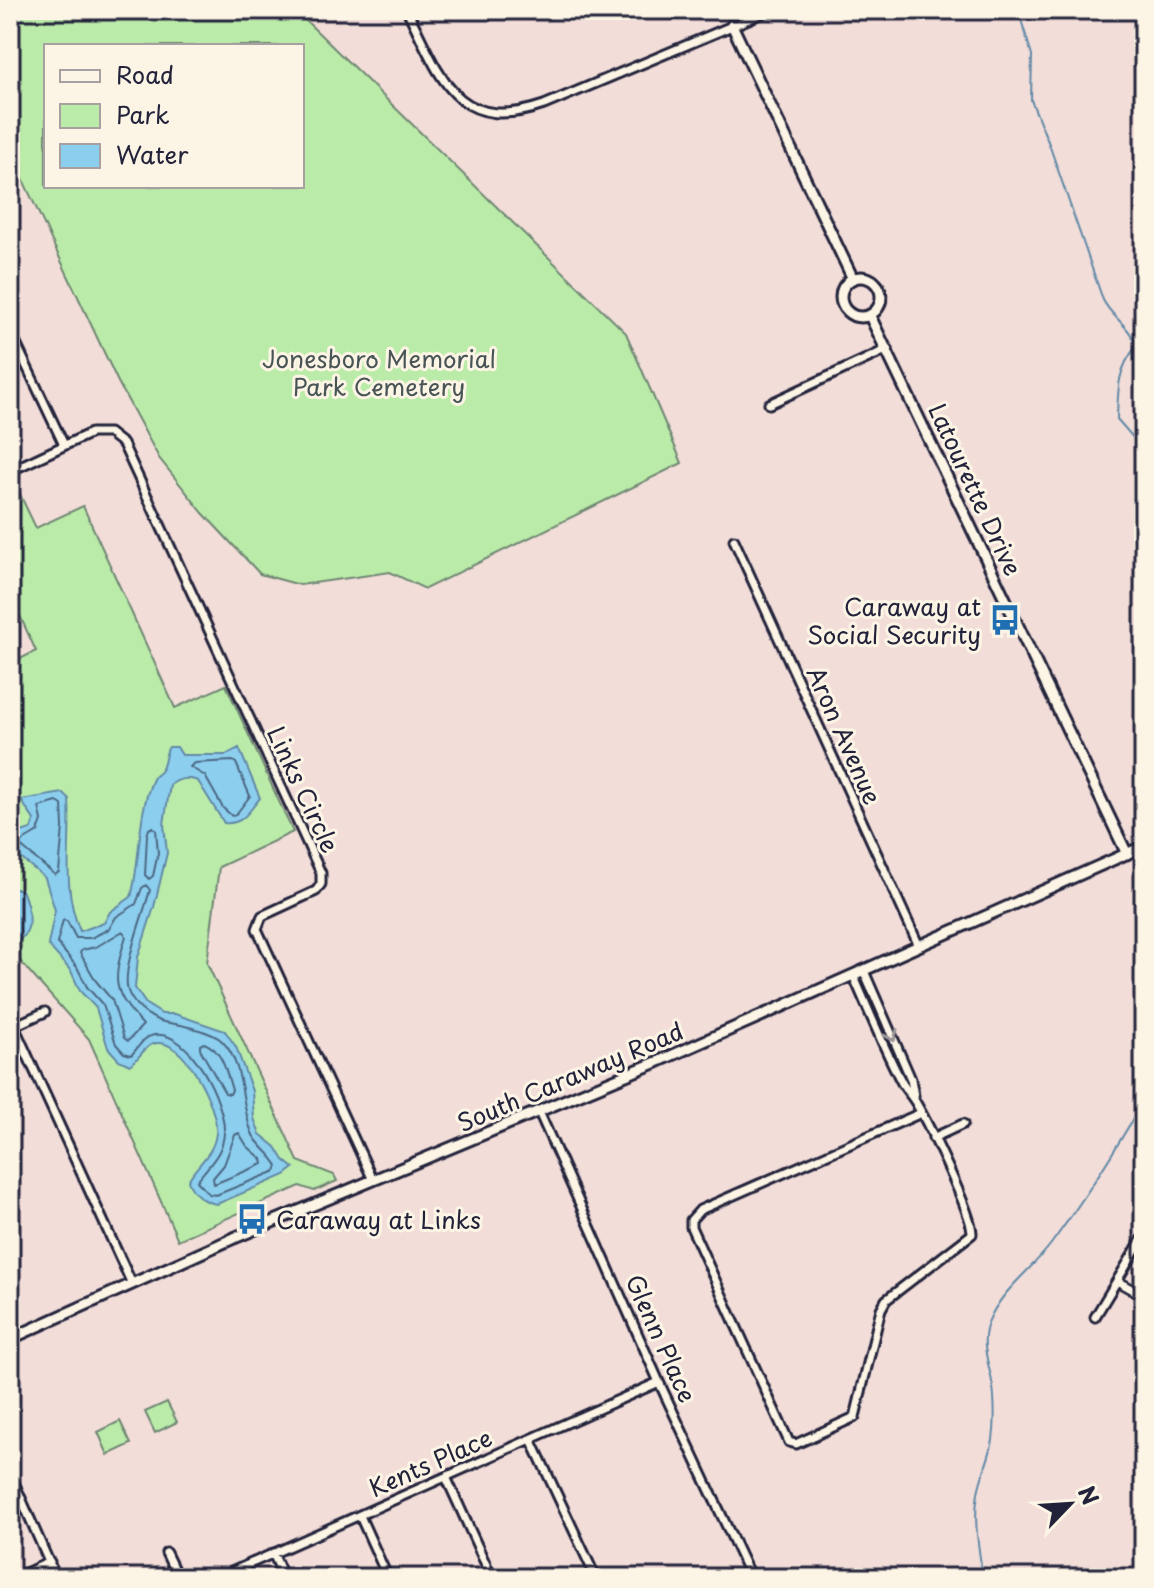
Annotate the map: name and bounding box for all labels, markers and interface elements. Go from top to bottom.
legend [44,44,304,188]
text: Road [116,56,174,92]
text: Park [116,96,170,132]
text: Water [116,136,189,172]
park label: Jonesboro Memorial Park Cemetery [262,340,496,404]
street label: Latourette Drive [920,397,1032,581]
place label: Caraway at Social Security [807,588,981,652]
bus stop icon: Caraway at Social Security [988,603,1022,637]
street label: Aron Avenue [799,660,891,810]
street label: Links Circle [259,720,349,858]
street label: South Caraway Road [451,1012,689,1140]
one-way arrow [882,1028,898,1042]
place label: Caraway at Links [276,1201,481,1237]
bus stop icon: Caraway at Links [235,1202,269,1236]
street label: Glenn Place [618,1268,706,1408]
street label: Kents Place [363,1419,497,1505]
north arrow [1030,1464,1110,1544]
text: N [1071,1480,1108,1510]

